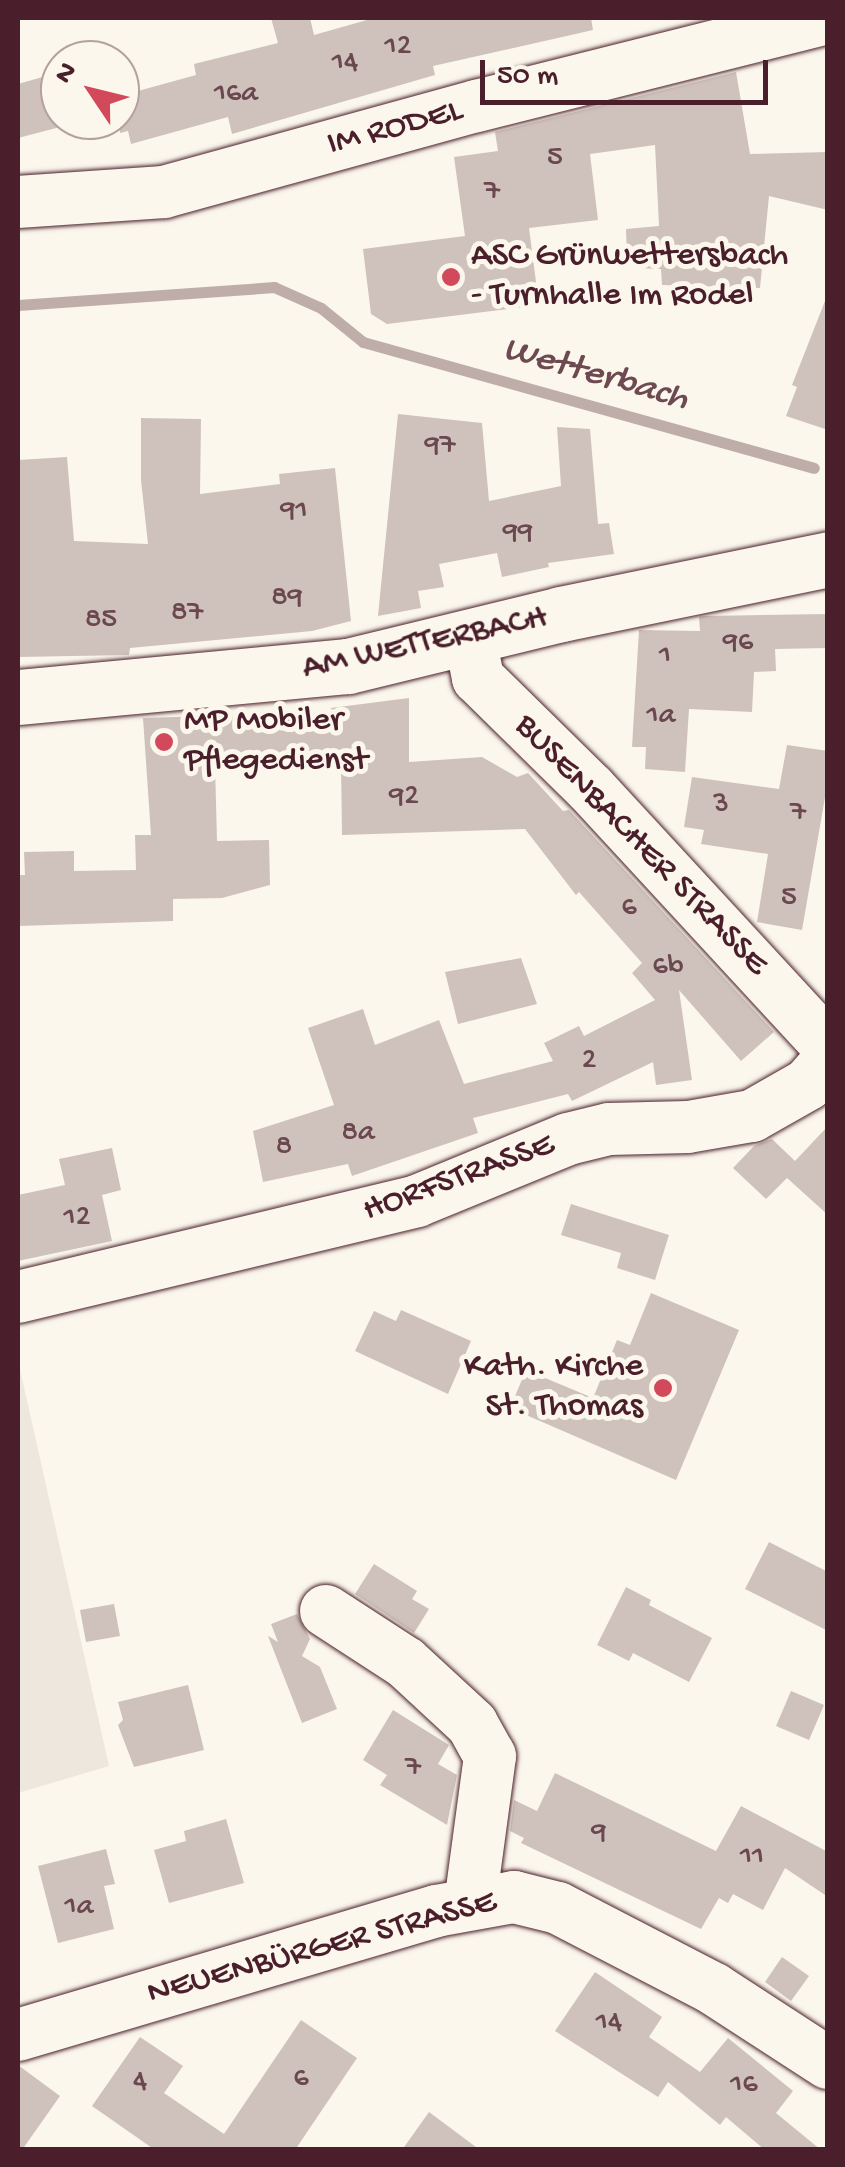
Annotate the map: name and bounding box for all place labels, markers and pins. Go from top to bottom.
place label: ASC Grünwettersbach - Turnhalle Im Rodel [471,236,788,318]
marker: ASC Grünwettersbach - Turnhalle Im Rodel [440,266,462,288]
place label: MP Mobiler Pflegedienst [184,701,368,783]
marker: MP Mobiler Pflegedienst [153,731,175,753]
place label: Kath. Kirche St. Thomas [464,1347,643,1429]
marker: Kath. Kirche St. Thomas [652,1377,674,1399]

